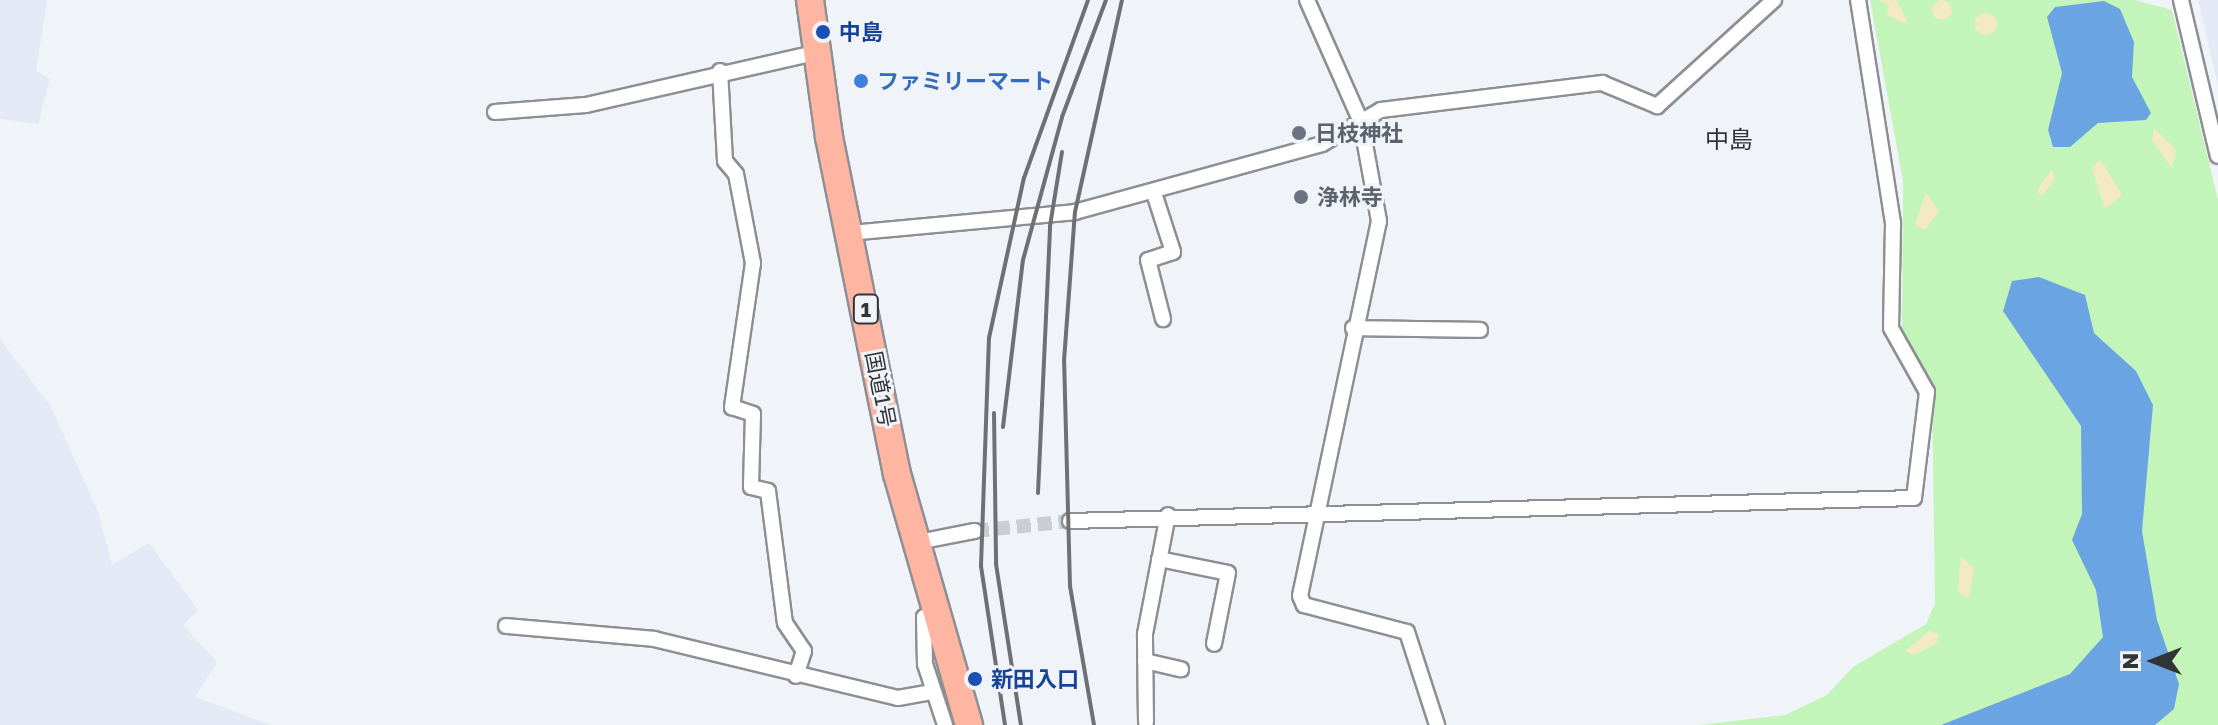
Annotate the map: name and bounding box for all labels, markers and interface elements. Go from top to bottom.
place label: 中島 [839,19,883,45]
marker: 中島 [814,23,832,41]
place label: ファミリーマート [877,68,1053,94]
marker: ファミリーマート [852,72,870,90]
place label: 日枝神社 [1315,120,1403,146]
marker: 日枝神社 [1290,124,1308,142]
district label: 中島 [1705,125,1753,153]
place label: 浄林寺 [1317,184,1383,210]
marker: 浄林寺 [1292,188,1310,206]
road number: 1 [852,293,880,325]
street label: 国道1号 [861,349,901,429]
north arrow [2114,621,2194,701]
text: N [2116,653,2143,669]
place label: 新田入口 [991,666,1079,692]
marker: 新田入口 [966,670,984,688]

